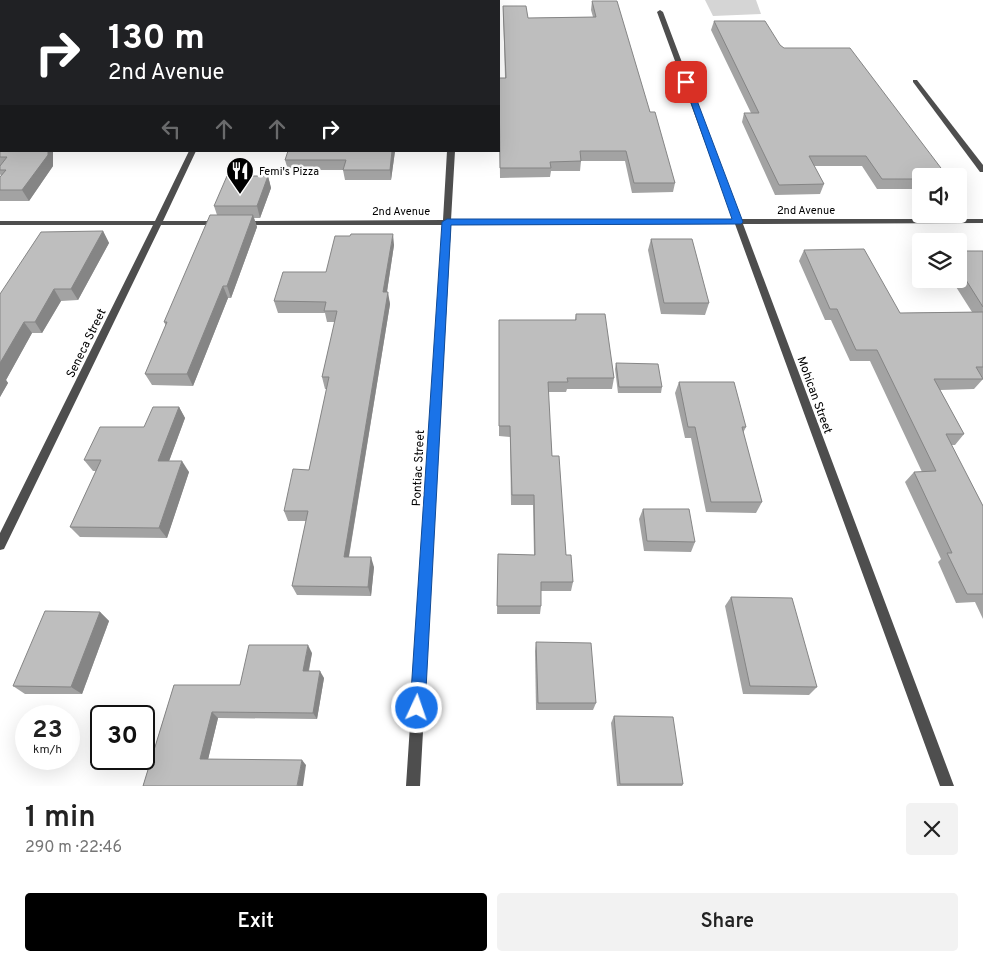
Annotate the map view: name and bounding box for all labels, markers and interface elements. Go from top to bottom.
text: 130 m [108,17,205,61]
icon: right [25,20,90,85]
text: 2nd Avenue [108,60,224,87]
pin [665,61,707,103]
icon: arrive [672,68,700,96]
icon: left [157,115,185,143]
icon: ahead [210,115,238,143]
icon: ahead [263,115,291,143]
icon: right [316,115,344,143]
restaurant icon: Femi's Pizza [225,156,255,195]
place label: Femi's Pizza [259,165,319,179]
map controls [912,168,967,288]
button: sound [912,168,967,223]
street label: 2nd Avenue [777,204,835,218]
street label: 2nd Avenue [372,205,430,219]
button: layers [912,233,967,288]
street label: Seneca Street [63,306,111,381]
street label: Mohican Street [793,354,835,436]
street label: Pontiac Street [409,429,429,507]
position arrow [390,681,442,733]
speed limit sign: 30 [90,705,155,770]
text: 23 [32,715,63,747]
text: km/h [33,742,62,758]
text: 1 min [25,800,96,837]
button: close [906,803,958,855]
text: 290 m · 22:46 [25,838,122,858]
button: Exit [25,893,487,951]
button: Share [497,893,958,951]

